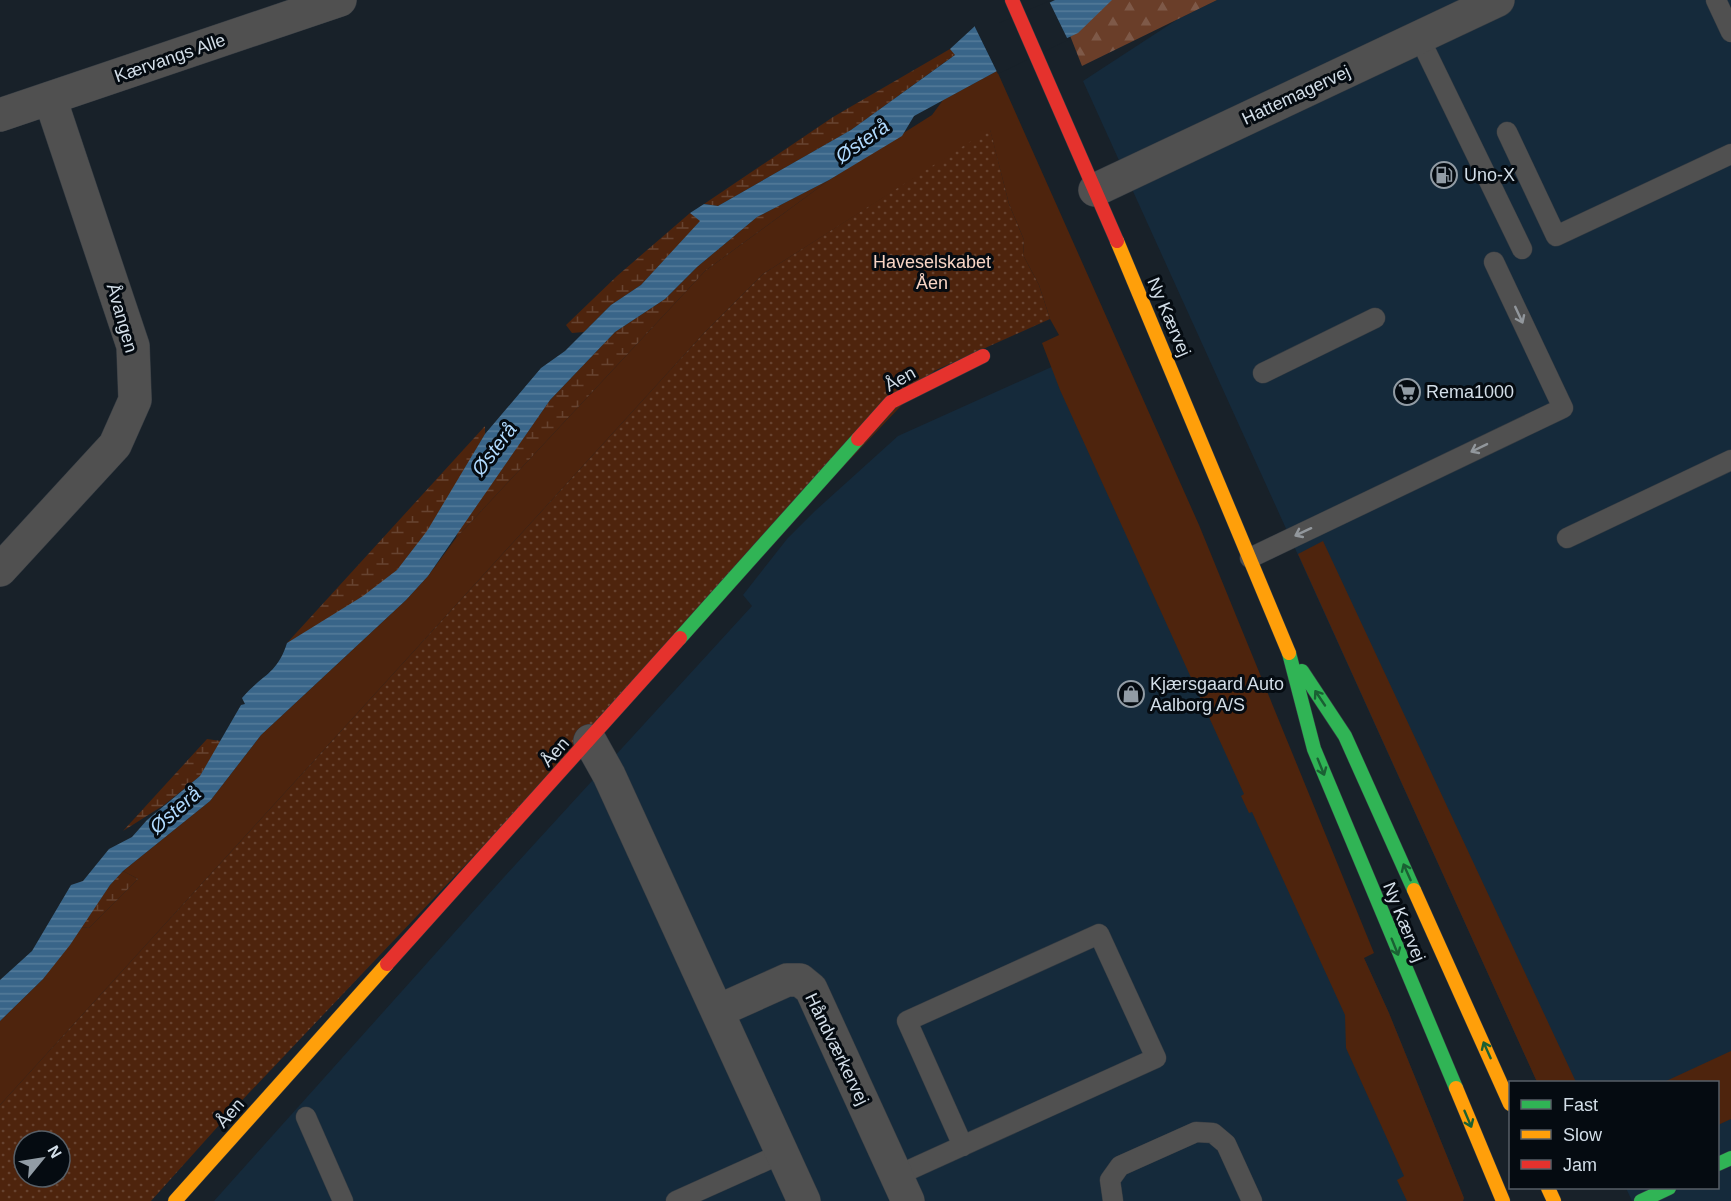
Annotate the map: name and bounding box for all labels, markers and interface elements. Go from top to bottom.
street label: Kærvangs Alle [112,30,228,86]
street label: Hattemagervej [1239,61,1353,129]
water label: Østerå [830,115,893,168]
fuel station icon: Uno-X [1429,160,1459,190]
place label: Uno-X [1464,165,1515,185]
park label: Haveselskabet Åen [873,252,991,293]
street label: Ny Kærvej [1143,274,1195,360]
street label: Åvangen [103,281,141,355]
one-way arrow [1514,306,1526,324]
street label: Åen [881,362,919,396]
supermarket icon: Rema1000 [1392,377,1422,407]
place label: Rema1000 [1426,382,1514,402]
water label: Østerå [467,418,521,480]
one-way arrow [1471,442,1489,454]
one-way arrow [1295,527,1313,539]
place label: Kjærsgaard Auto Aalborg A/S [1150,674,1284,715]
shop icon: Kjærsgaard Auto Aalborg A/S [1116,679,1146,709]
one-way arrow [1314,690,1326,707]
street label: Åen [537,733,573,771]
one-way arrow [1316,757,1327,776]
water label: Østerå [144,782,205,839]
one-way arrow [1400,864,1412,882]
street label: Ny Kærvej [1379,879,1429,965]
one-way arrow [1390,938,1401,956]
street label: Håndværkervej [801,990,873,1108]
one-way arrow [1480,1042,1492,1060]
legend [1509,1081,1719,1189]
street label: Åen [212,1094,248,1132]
text: Fast [1563,1095,1598,1115]
one-way arrow [1463,1109,1474,1128]
text: Slow [1563,1125,1603,1145]
north arrow [12,1129,72,1189]
text: N [44,1142,65,1161]
text: Jam [1563,1155,1597,1175]

